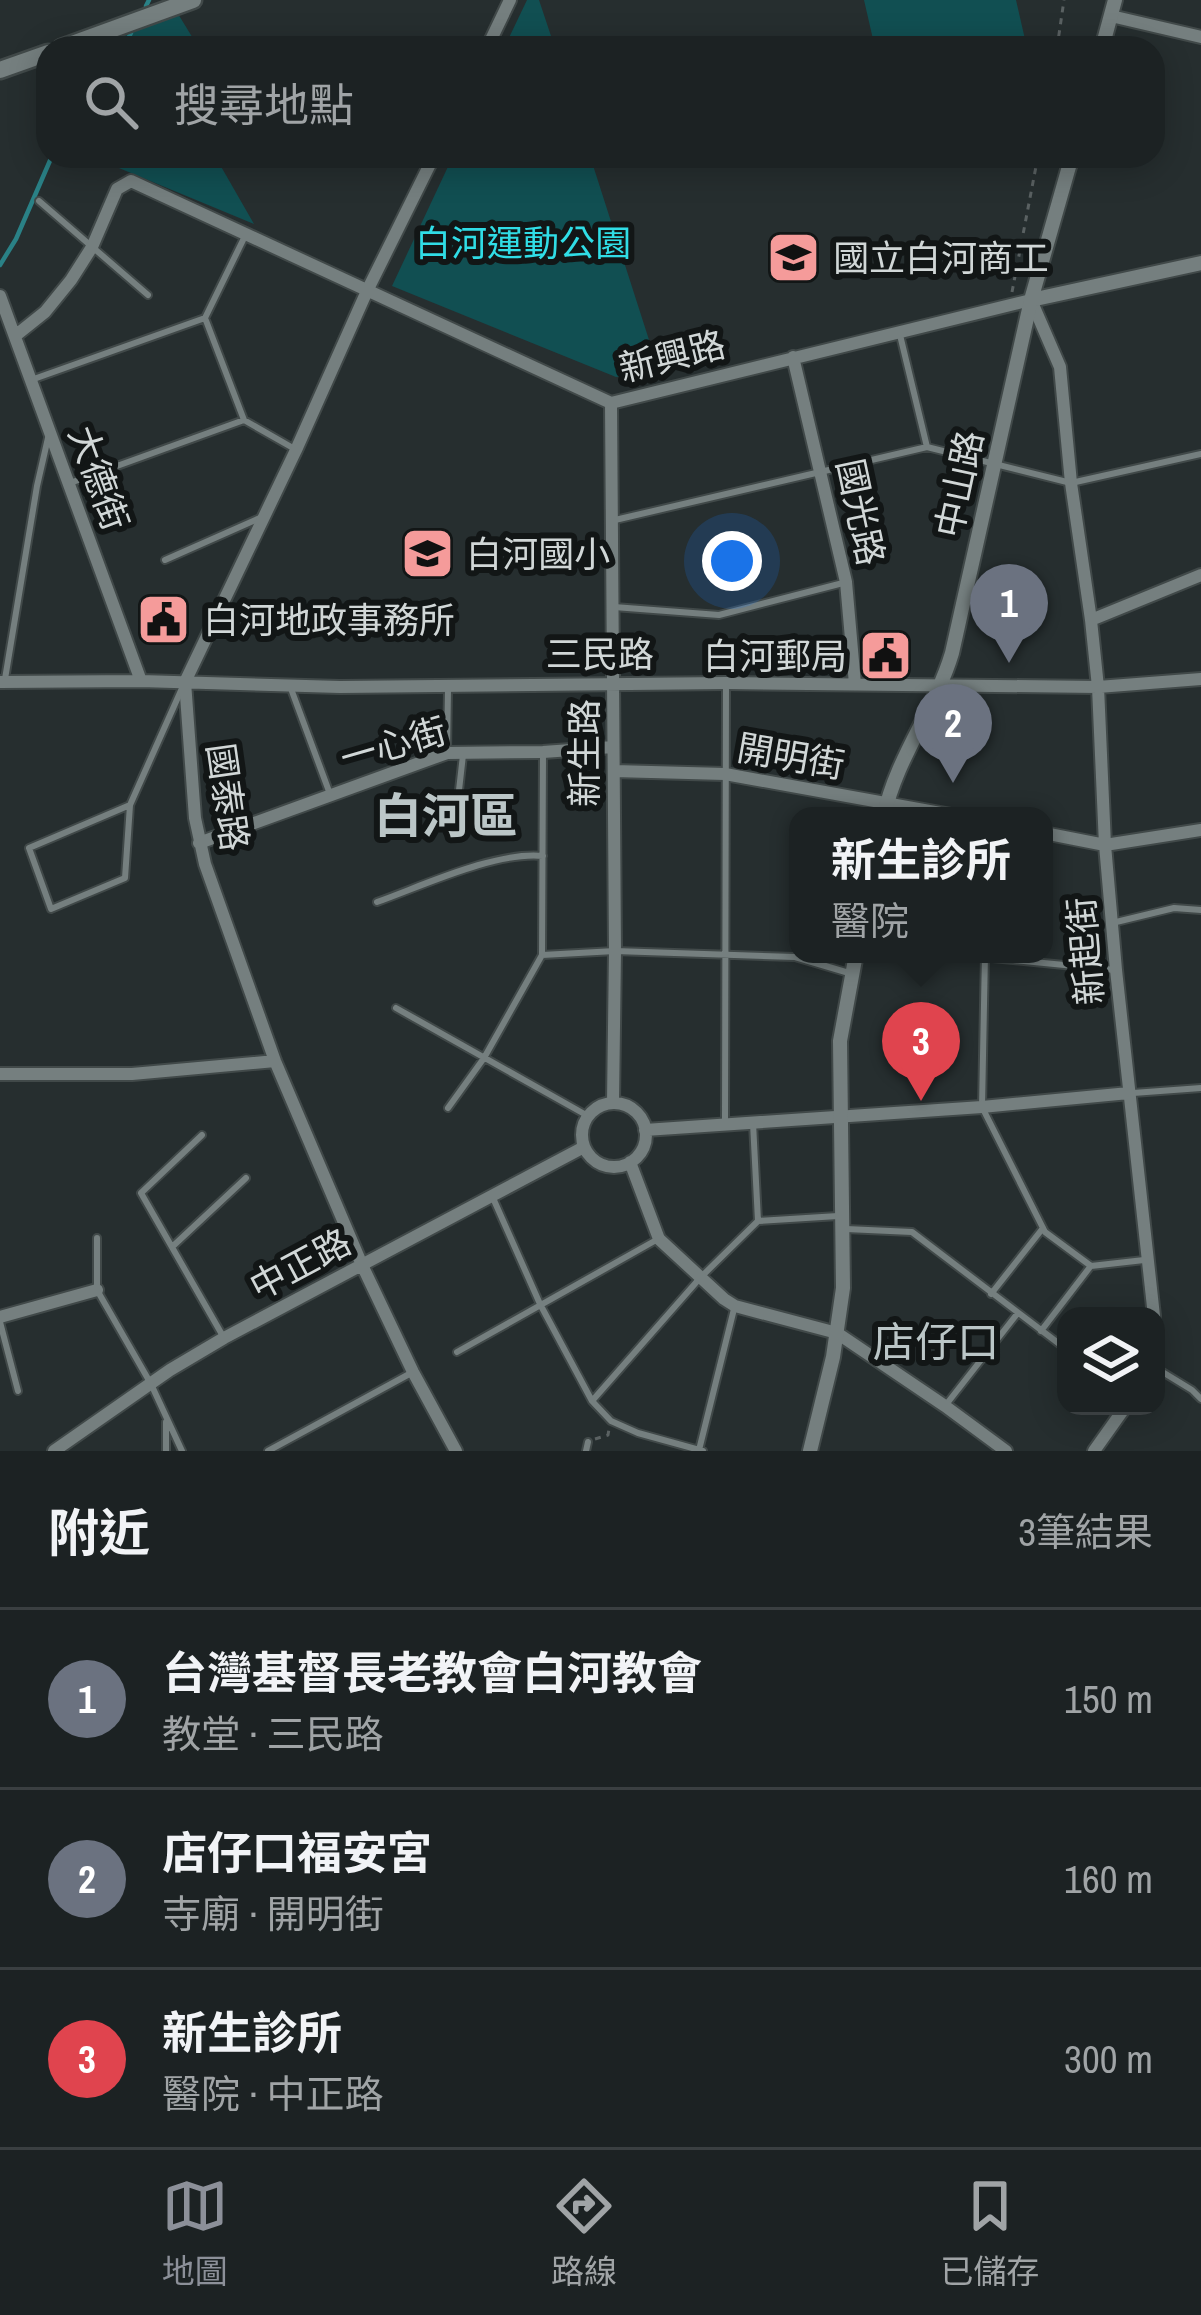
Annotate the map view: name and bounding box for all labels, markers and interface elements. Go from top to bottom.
search box [36,36,1165,168]
icon: search [78,69,144,135]
text: 搜尋地點 [174,74,354,135]
park label: 白河運動公園 [415,219,631,267]
school or university icon: 國立白河商工 [766,230,822,286]
place label: 國立白河商工 [833,234,1049,282]
street label: 新興路 [614,320,730,392]
street label: 大德街 [58,419,140,537]
street label: 中山路 [924,426,994,542]
street label: 國光路 [826,454,896,570]
school or university icon: 白河國小 [399,526,455,582]
place label: 白河國小 [466,530,610,578]
your location [702,531,762,591]
pin: 1 [970,564,1048,663]
public building icon: 白河地政事務所 [136,592,192,648]
place label: 白河地政事務所 [203,596,455,644]
public building icon: 白河郵局 [858,628,914,684]
street label: 三民路 [546,630,654,678]
place label: 白河郵局 [703,632,847,680]
pin: 2 [914,684,992,783]
street label: 新生路 [560,699,608,807]
street label: 一心街 [334,706,452,782]
street label: 開明街 [734,723,848,789]
street label: 國泰路 [197,740,259,854]
district label: 白河區 [374,783,518,848]
popup [789,807,1053,963]
text: 新生診所 [831,829,1011,890]
text: 醫院 [831,895,909,947]
street label: 新起街 [1056,895,1114,1007]
pin: 3 [882,1002,960,1101]
street label: 中正路 [241,1217,359,1311]
map controls [1057,1307,1165,1415]
button: layers [1057,1307,1165,1415]
district label: 店仔口 [873,1314,999,1370]
text: 附近 [48,1498,150,1567]
text: 3筆結果 [1018,1506,1153,1558]
text: 台灣基督長老教會白河教會 [162,1642,702,1703]
text: 1 [78,1673,96,1725]
text: 150 m [1064,1673,1153,1725]
text: 教堂 · 三民路 [162,1708,384,1760]
text: 店仔口福安宮 [162,1822,432,1883]
text: 2 [78,1853,96,1905]
text: 160 m [1064,1853,1153,1905]
text: 寺廟 · 開明街 [162,1888,384,1940]
text: 新生診所 [162,2002,342,2063]
text: 3 [78,2033,96,2085]
text: 300 m [1064,2033,1153,2085]
text: 醫院 · 中正路 [162,2068,384,2120]
tab: 地圖 [162,2173,228,2293]
tab: 路線 [551,2173,617,2293]
tab: 已儲存 [940,2173,1039,2293]

